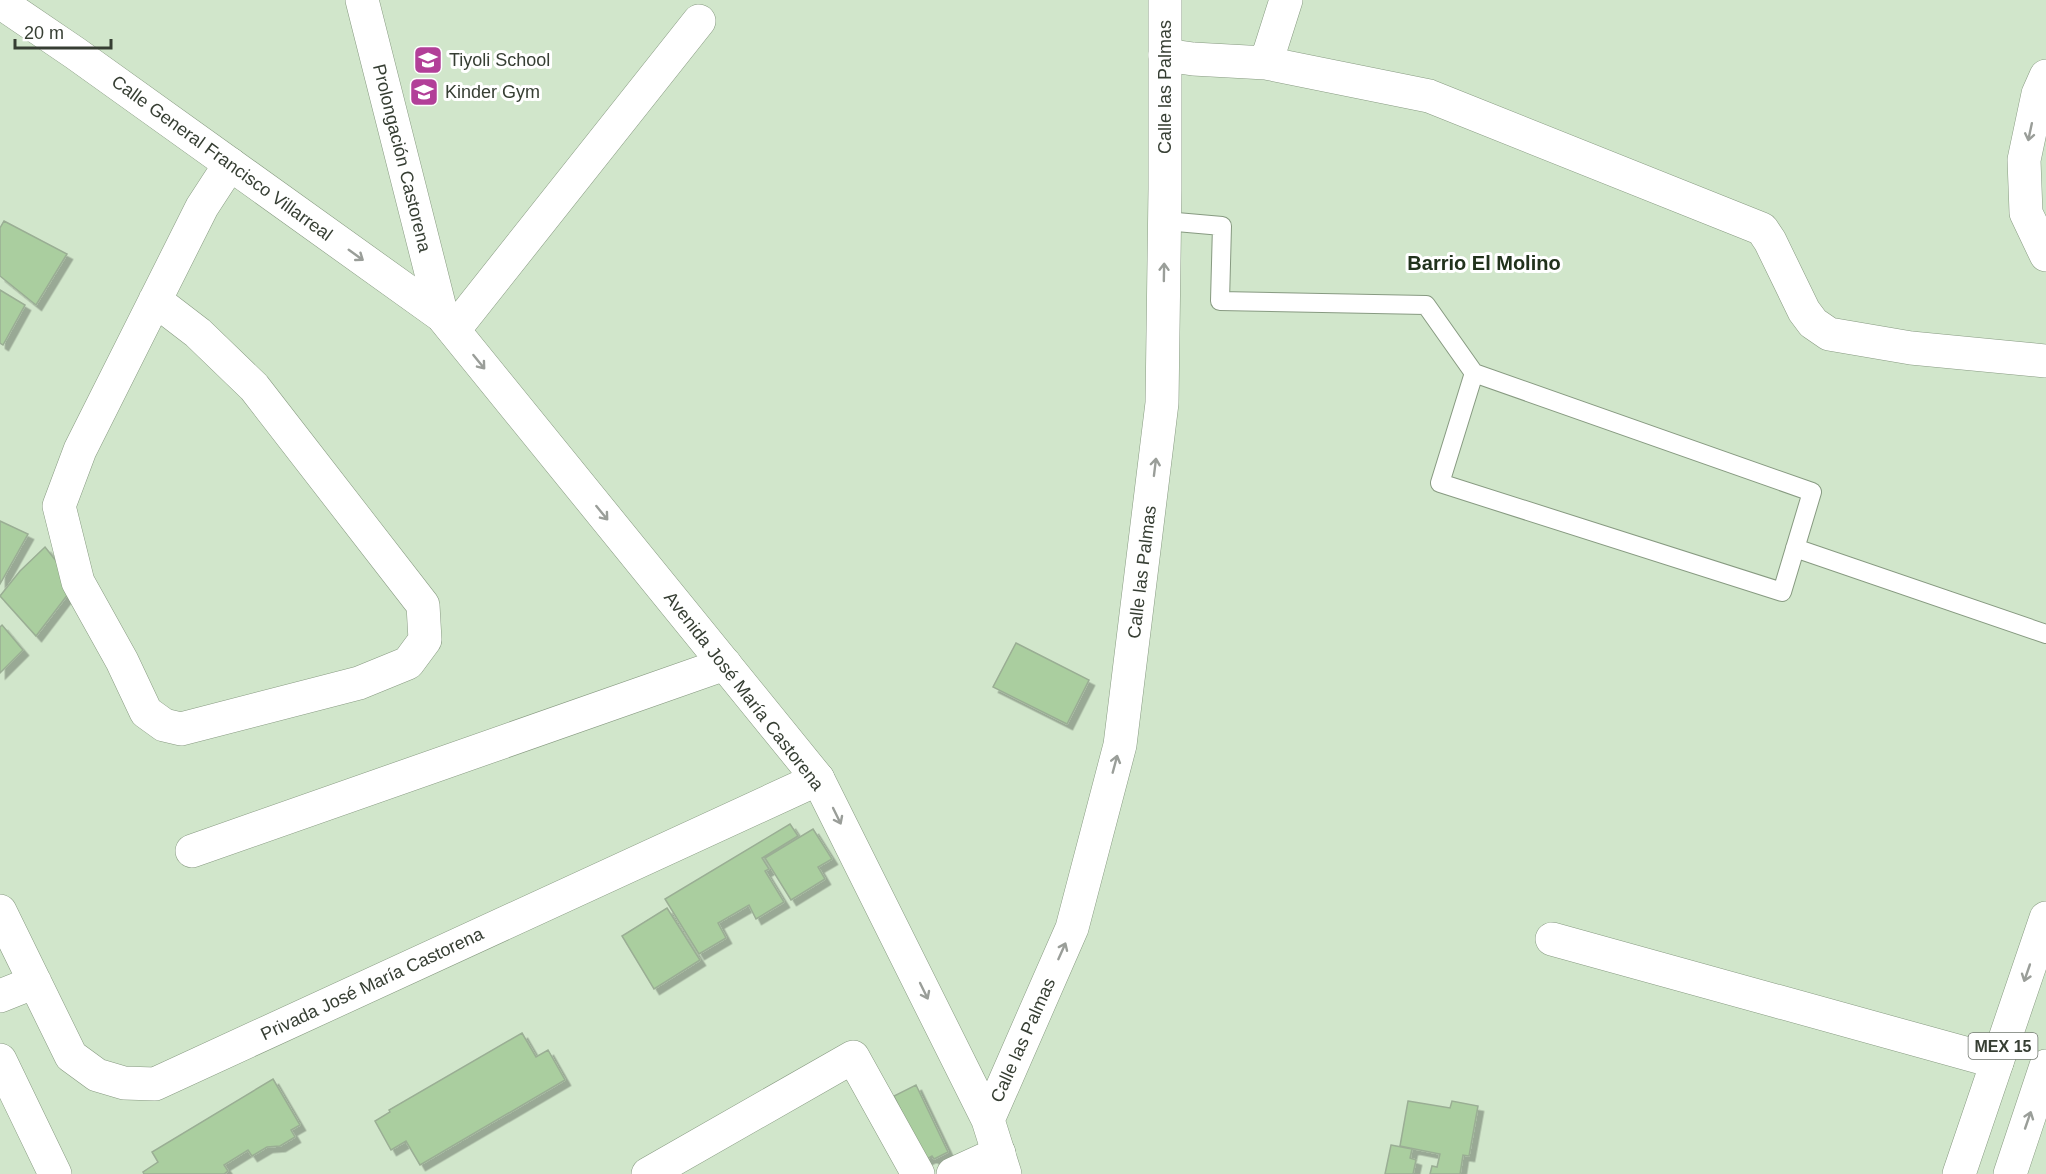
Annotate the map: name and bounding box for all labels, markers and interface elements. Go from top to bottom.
scale bar [15,12,111,50]
street label: Calle las Palmas [1155,20,1175,154]
text: 20 m [24,23,64,43]
school or university icon: Tiyoli School [412,44,444,76]
place label: Tiyoli School [449,50,550,70]
street label: Prolongación Castorena [369,62,435,255]
street label: Calle General Francisco Villarreal [108,71,336,245]
school or university icon: Kinder Gym [408,76,440,108]
place label: Kinder Gym [445,82,540,102]
one-way arrow [2024,122,2035,142]
one-way arrow [348,248,364,261]
district label: Barrio El Molino [1407,252,1561,274]
one-way arrow [1158,263,1170,283]
one-way arrow [472,354,486,369]
one-way arrow [1149,457,1160,477]
street label: Calle las Palmas [1124,504,1160,640]
one-way arrow [595,505,609,520]
street label: Avenida José María Castorena [660,588,828,795]
one-way arrow [1110,755,1122,774]
one-way arrow [831,807,843,825]
street label: Privada José María Castorena [258,923,487,1044]
one-way arrow [1057,943,1069,961]
one-way arrow [2021,963,2032,982]
street label: Calle las Palmas [987,975,1059,1105]
one-way arrow [918,981,930,999]
road number: MEX 15 [1968,1033,2038,1059]
one-way arrow [2023,1111,2034,1130]

